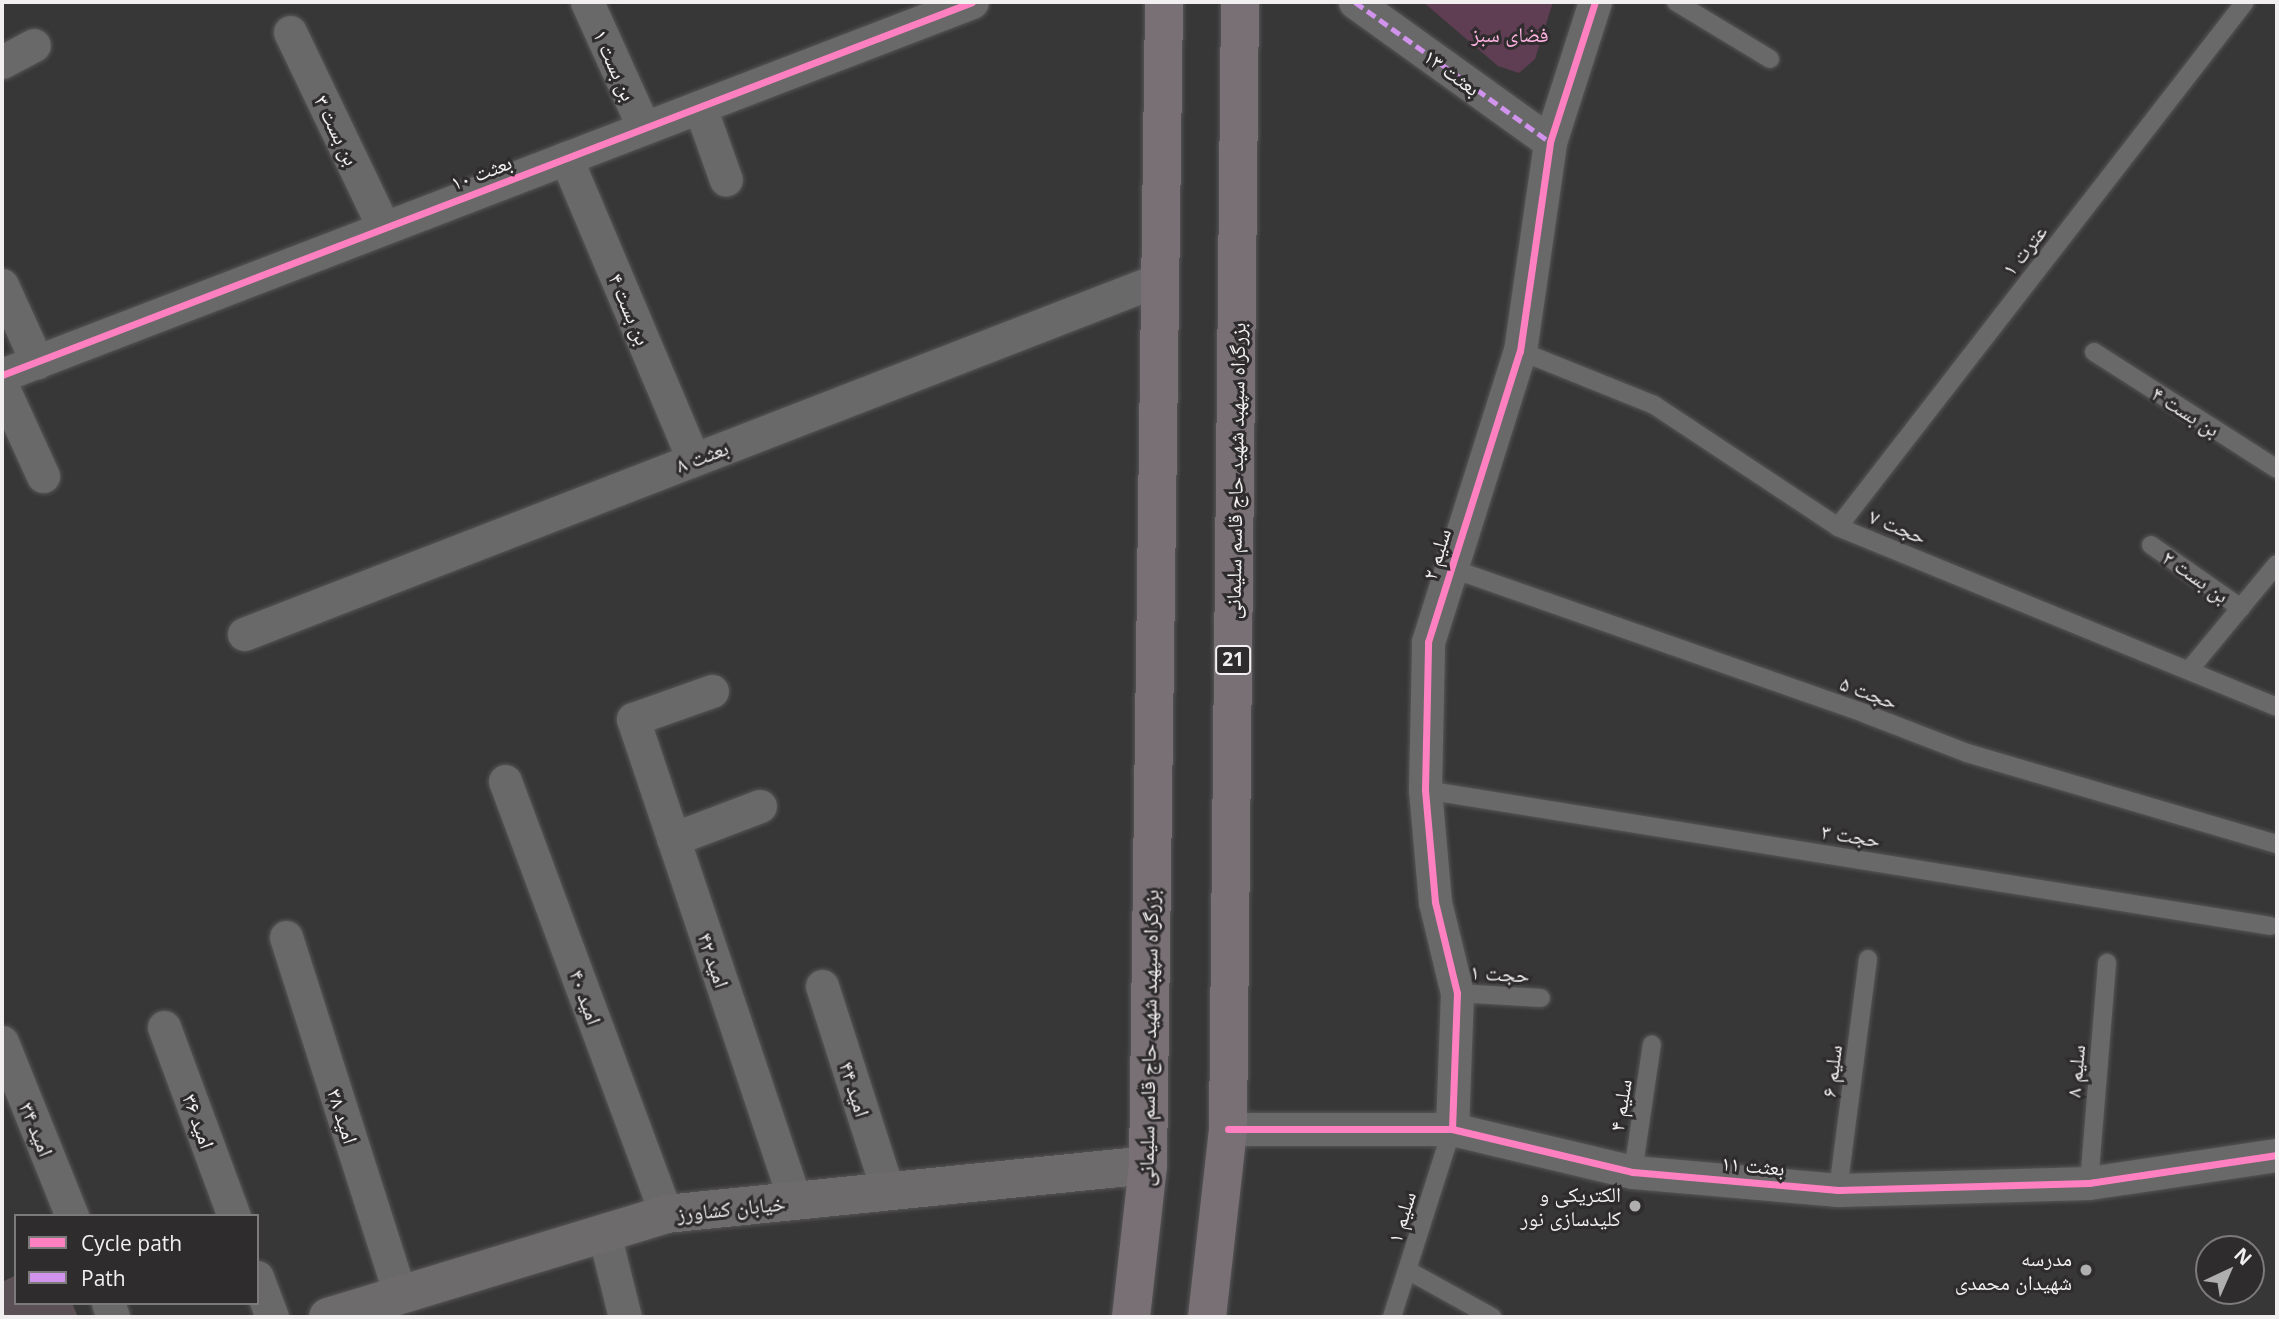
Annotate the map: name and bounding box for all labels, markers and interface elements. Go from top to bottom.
park label: فضای سبز [1471,21,1549,47]
street label: بن بست ۱ [588,26,642,104]
street label: بعثت ۱۳ [1419,43,1485,101]
street label: بن بست ۳ [309,91,365,169]
street label: بعثت ۱۰ [447,149,515,195]
street label: عترت ۱ [1996,219,2052,281]
street label: بن بست ۴ [604,269,656,349]
street label: بزرگراه سپهبد شهید حاج قاسم سلیمانی [1220,322,1250,620]
street label: بن بست ۴ [2147,380,2225,442]
street label: بعثت ۸ [672,435,732,477]
street label: حجت ۷ [1866,503,1930,549]
street label: سلیم ۲ [1416,525,1456,583]
street label: بن بست ۲ [2158,544,2234,608]
road number: 21 [1214,645,1252,676]
street label: حجت ۵ [1837,670,1901,714]
street label: حجت ۳ [1820,818,1882,852]
street label: بزرگراه سپهبد شهید حاج قاسم سلیمانی [1133,889,1163,1187]
street label: امید ۴۲ [693,929,735,991]
street label: حجت ۱ [1470,959,1530,987]
street label: امید ۴۰ [565,966,607,1028]
street label: سلیم ۶ [1815,1043,1847,1099]
street label: سلیم ۸ [2060,1044,2090,1098]
street label: امید ۴۴ [834,1058,876,1120]
street label: سلیم ۴ [1603,1077,1637,1133]
street label: امید ۳۸ [322,1085,364,1147]
street label: امید ۳۶ [178,1090,220,1152]
street label: امید ۳۴ [15,1098,59,1160]
street label: بعثت ۱۱ [1720,1150,1786,1180]
place label: الکتریکی و کلیدسازی نور [1520,1181,1621,1231]
street label: سلیم ۱ [1381,1188,1421,1246]
street label: خیابان کشاورز [675,1190,787,1226]
marker: الکتریکی و کلیدسازی نور [1627,1198,1643,1214]
legend [14,1214,259,1305]
text: Cycle path [81,1229,182,1257]
north arrow [2195,1235,2265,1305]
text: N [2229,1242,2258,1271]
place label: مدرسه شهیدان محمدی [1955,1245,2072,1295]
marker: مدرسه شهیدان محمدی [2078,1262,2094,1278]
text: Path [81,1264,126,1292]

